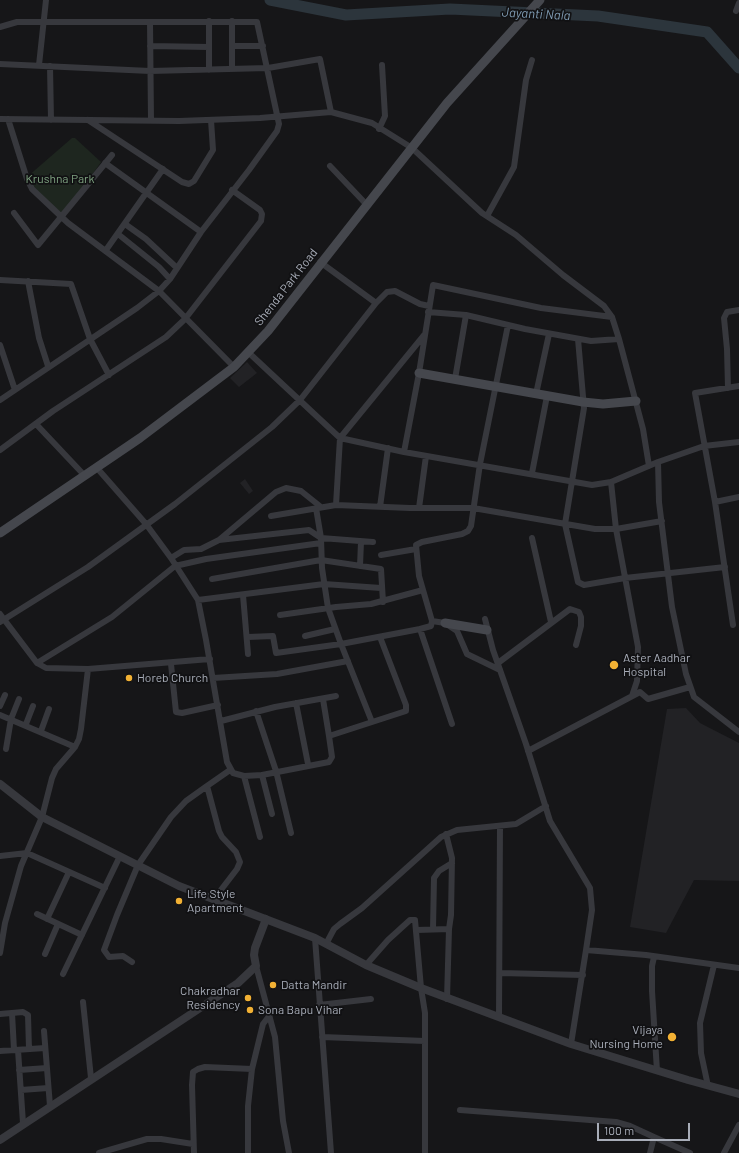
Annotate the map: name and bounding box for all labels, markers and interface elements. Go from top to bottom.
water label: Jayanti Nala [501,4,571,24]
park label: Krushna Park [26,172,94,186]
street label: Shenda Park Road [251,246,321,328]
place label: Aster Aadhar Hospital [623,651,690,679]
marker: Aster Aadhar Hospital [608,659,620,671]
place label: Horeb Church [137,671,208,685]
marker: Horeb Church [124,673,134,683]
place label: Life Style Apartment [187,887,243,915]
marker: Life Style Apartment [174,896,184,906]
place label: Datta Mandir [281,978,347,992]
marker: Datta Mandir [268,980,278,990]
place label: Chakradhar Residency [180,984,240,1012]
marker: Chakradhar Residency [243,993,253,1003]
place label: Sona Bapu Vihar [258,1003,343,1017]
marker: Sona Bapu Vihar [245,1005,255,1015]
place label: Vijaya Nursing Home [589,1023,663,1051]
marker: Vijaya Nursing Home [666,1031,678,1043]
scale bar [599,1115,692,1141]
text: 100 m [604,1123,634,1137]

